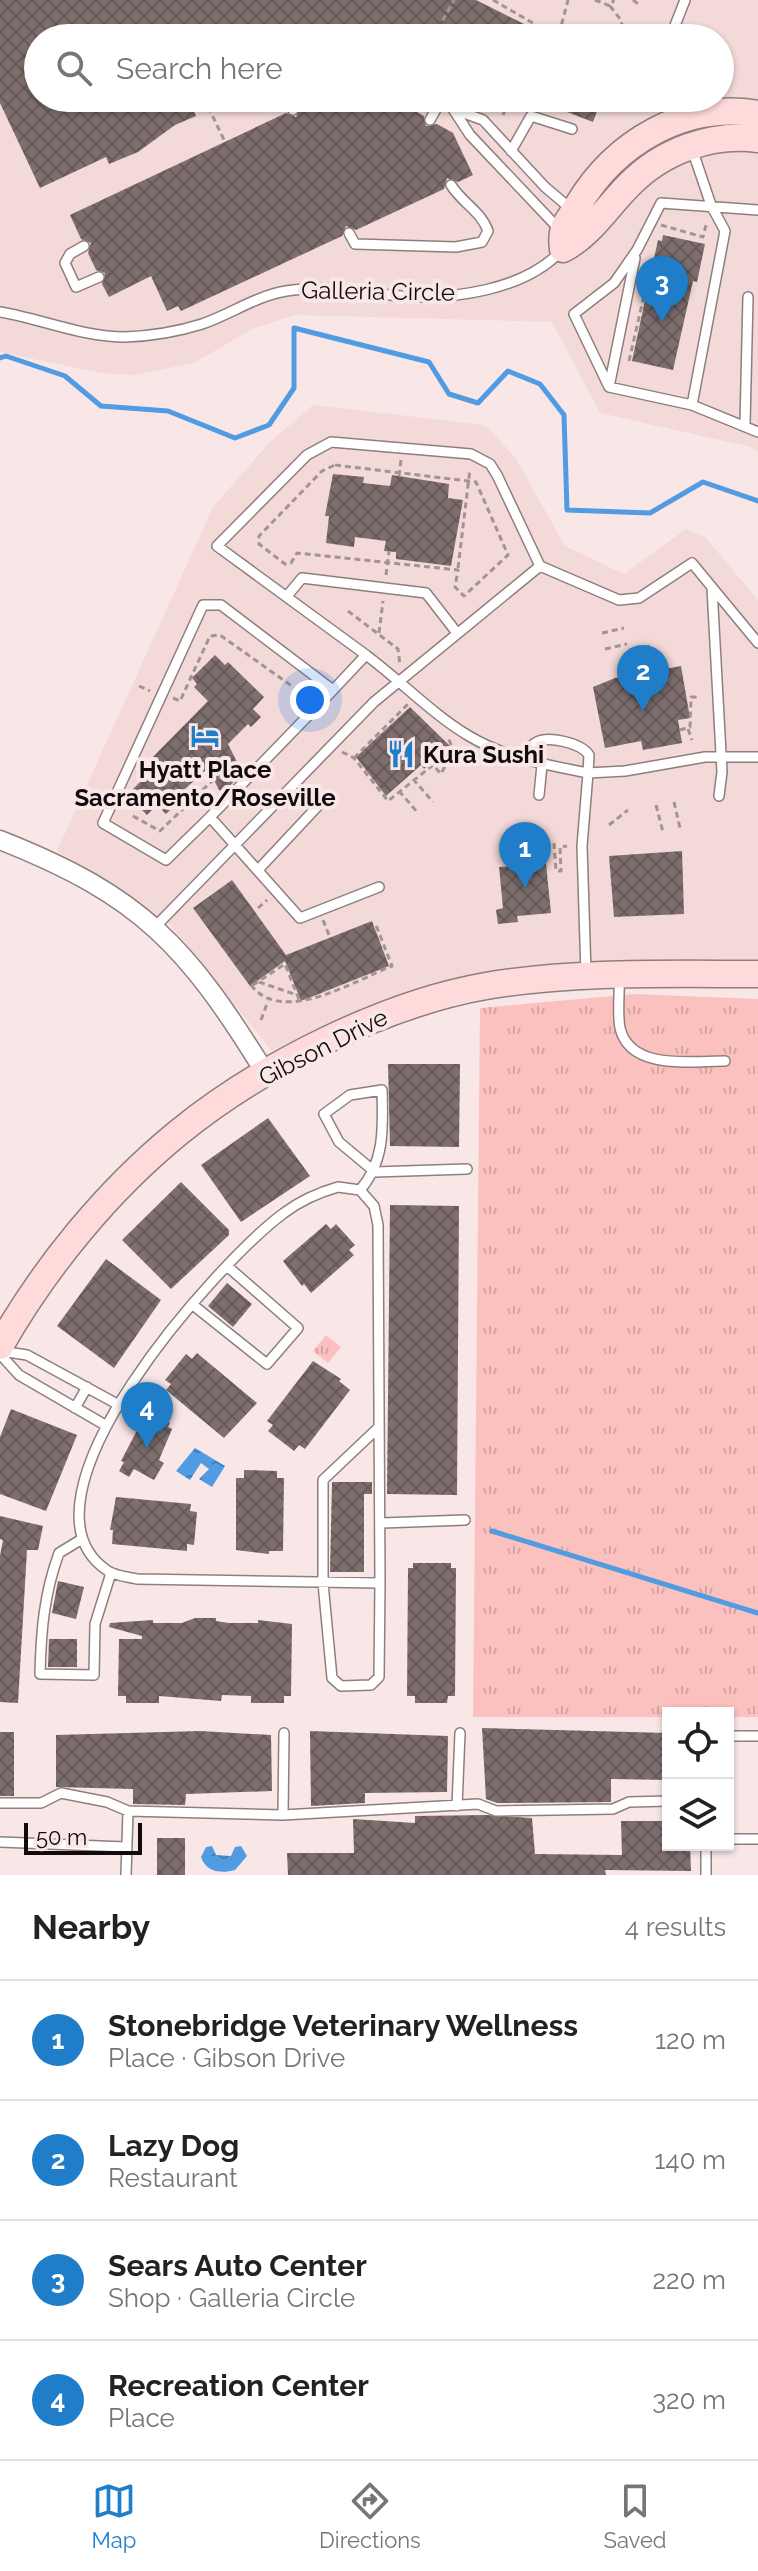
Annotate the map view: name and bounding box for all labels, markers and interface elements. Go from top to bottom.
search box [24,24,734,112]
icon: search [52,46,96,90]
text: Search here [116,51,283,86]
pin: 3 [636,256,688,322]
street label: Galleria Circle [301,275,455,307]
pin: 2 [617,645,669,711]
your location [290,680,330,720]
hotel icon: Hyatt Place Sacramento/Roseville [190,721,220,751]
restaurant icon: Kura Sushi [386,739,416,769]
place label: Kura Sushi [423,740,544,769]
place label: Hyatt Place Sacramento/Roseville [74,755,336,812]
pin: 1 [499,822,551,888]
street label: Gibson Drive [254,1002,392,1092]
pin: 4 [121,1382,173,1448]
map controls [662,1707,734,1851]
button: locate [662,1707,734,1779]
button: layers [662,1779,734,1851]
scale bar [24,1819,142,1855]
text: 50 m [36,1824,87,1850]
text: Nearby [32,1907,150,1947]
text: 4 results [625,1912,726,1942]
text: Stonebridge Veterinary Wellness [108,2008,578,2043]
text: 1 [52,2025,64,2055]
text: 120 m [655,2025,726,2055]
text: Place · Gibson Drive [108,2043,345,2073]
text: Lazy Dog [108,2128,239,2163]
text: 2 [51,2145,65,2175]
text: 140 m [654,2145,726,2175]
text: Restaurant [108,2163,238,2193]
text: Sears Auto Center [108,2248,367,2283]
text: 3 [51,2265,65,2295]
text: 220 m [652,2265,726,2295]
text: Shop · Galleria Circle [108,2283,355,2313]
text: Recreation Center [108,2368,369,2403]
text: 4 [51,2385,65,2415]
text: 320 m [652,2385,726,2415]
text: Place [108,2403,175,2433]
tab: Map [91,2479,136,2553]
tab: Directions [319,2479,421,2553]
tab: Saved [604,2479,667,2553]

